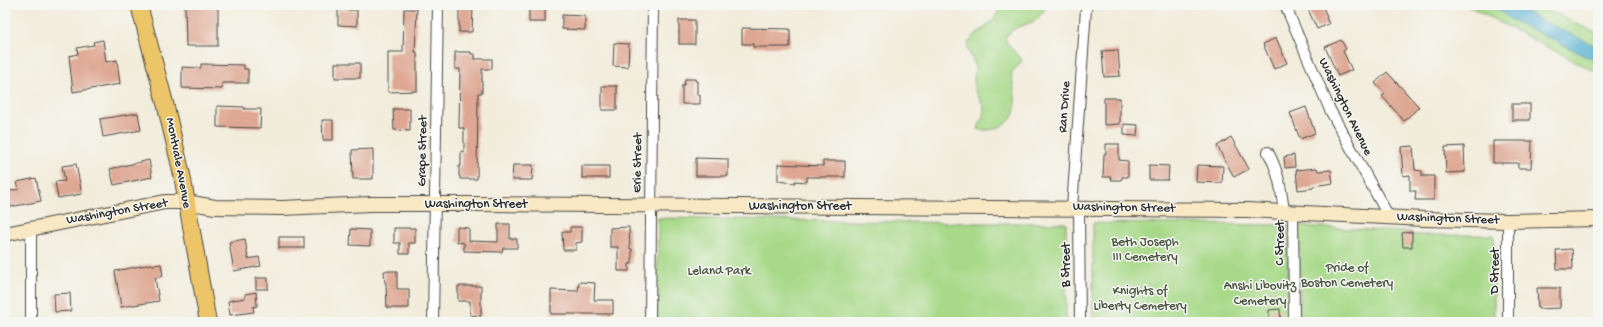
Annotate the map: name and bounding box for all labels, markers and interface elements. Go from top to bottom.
street label: Washington Avenue [1315,56,1375,159]
street label: Ran Drive [1056,80,1074,133]
street label: Grape Street [415,114,431,187]
street label: Montvale Avenue [162,116,194,210]
street label: Erie Street [630,131,646,193]
street label: Washington Street [65,195,170,228]
street label: Washington Street [425,197,529,212]
street label: Washington Street [749,199,853,214]
street label: Washington Street [1073,200,1177,216]
street label: Washington Street [1397,210,1501,228]
street label: C Street [1273,219,1288,265]
park label: Beth Joseph III Cemetery [1110,235,1179,265]
street label: B Street [1059,241,1074,288]
street label: D Street [1488,246,1503,295]
park label: Pride of Boston Cemetery [1300,261,1394,291]
park label: Leland Park [687,264,752,279]
park label: Anshi Libovitz Cemetery [1224,279,1297,309]
park label: Knights of Liberty Cemetery [1093,284,1187,314]

